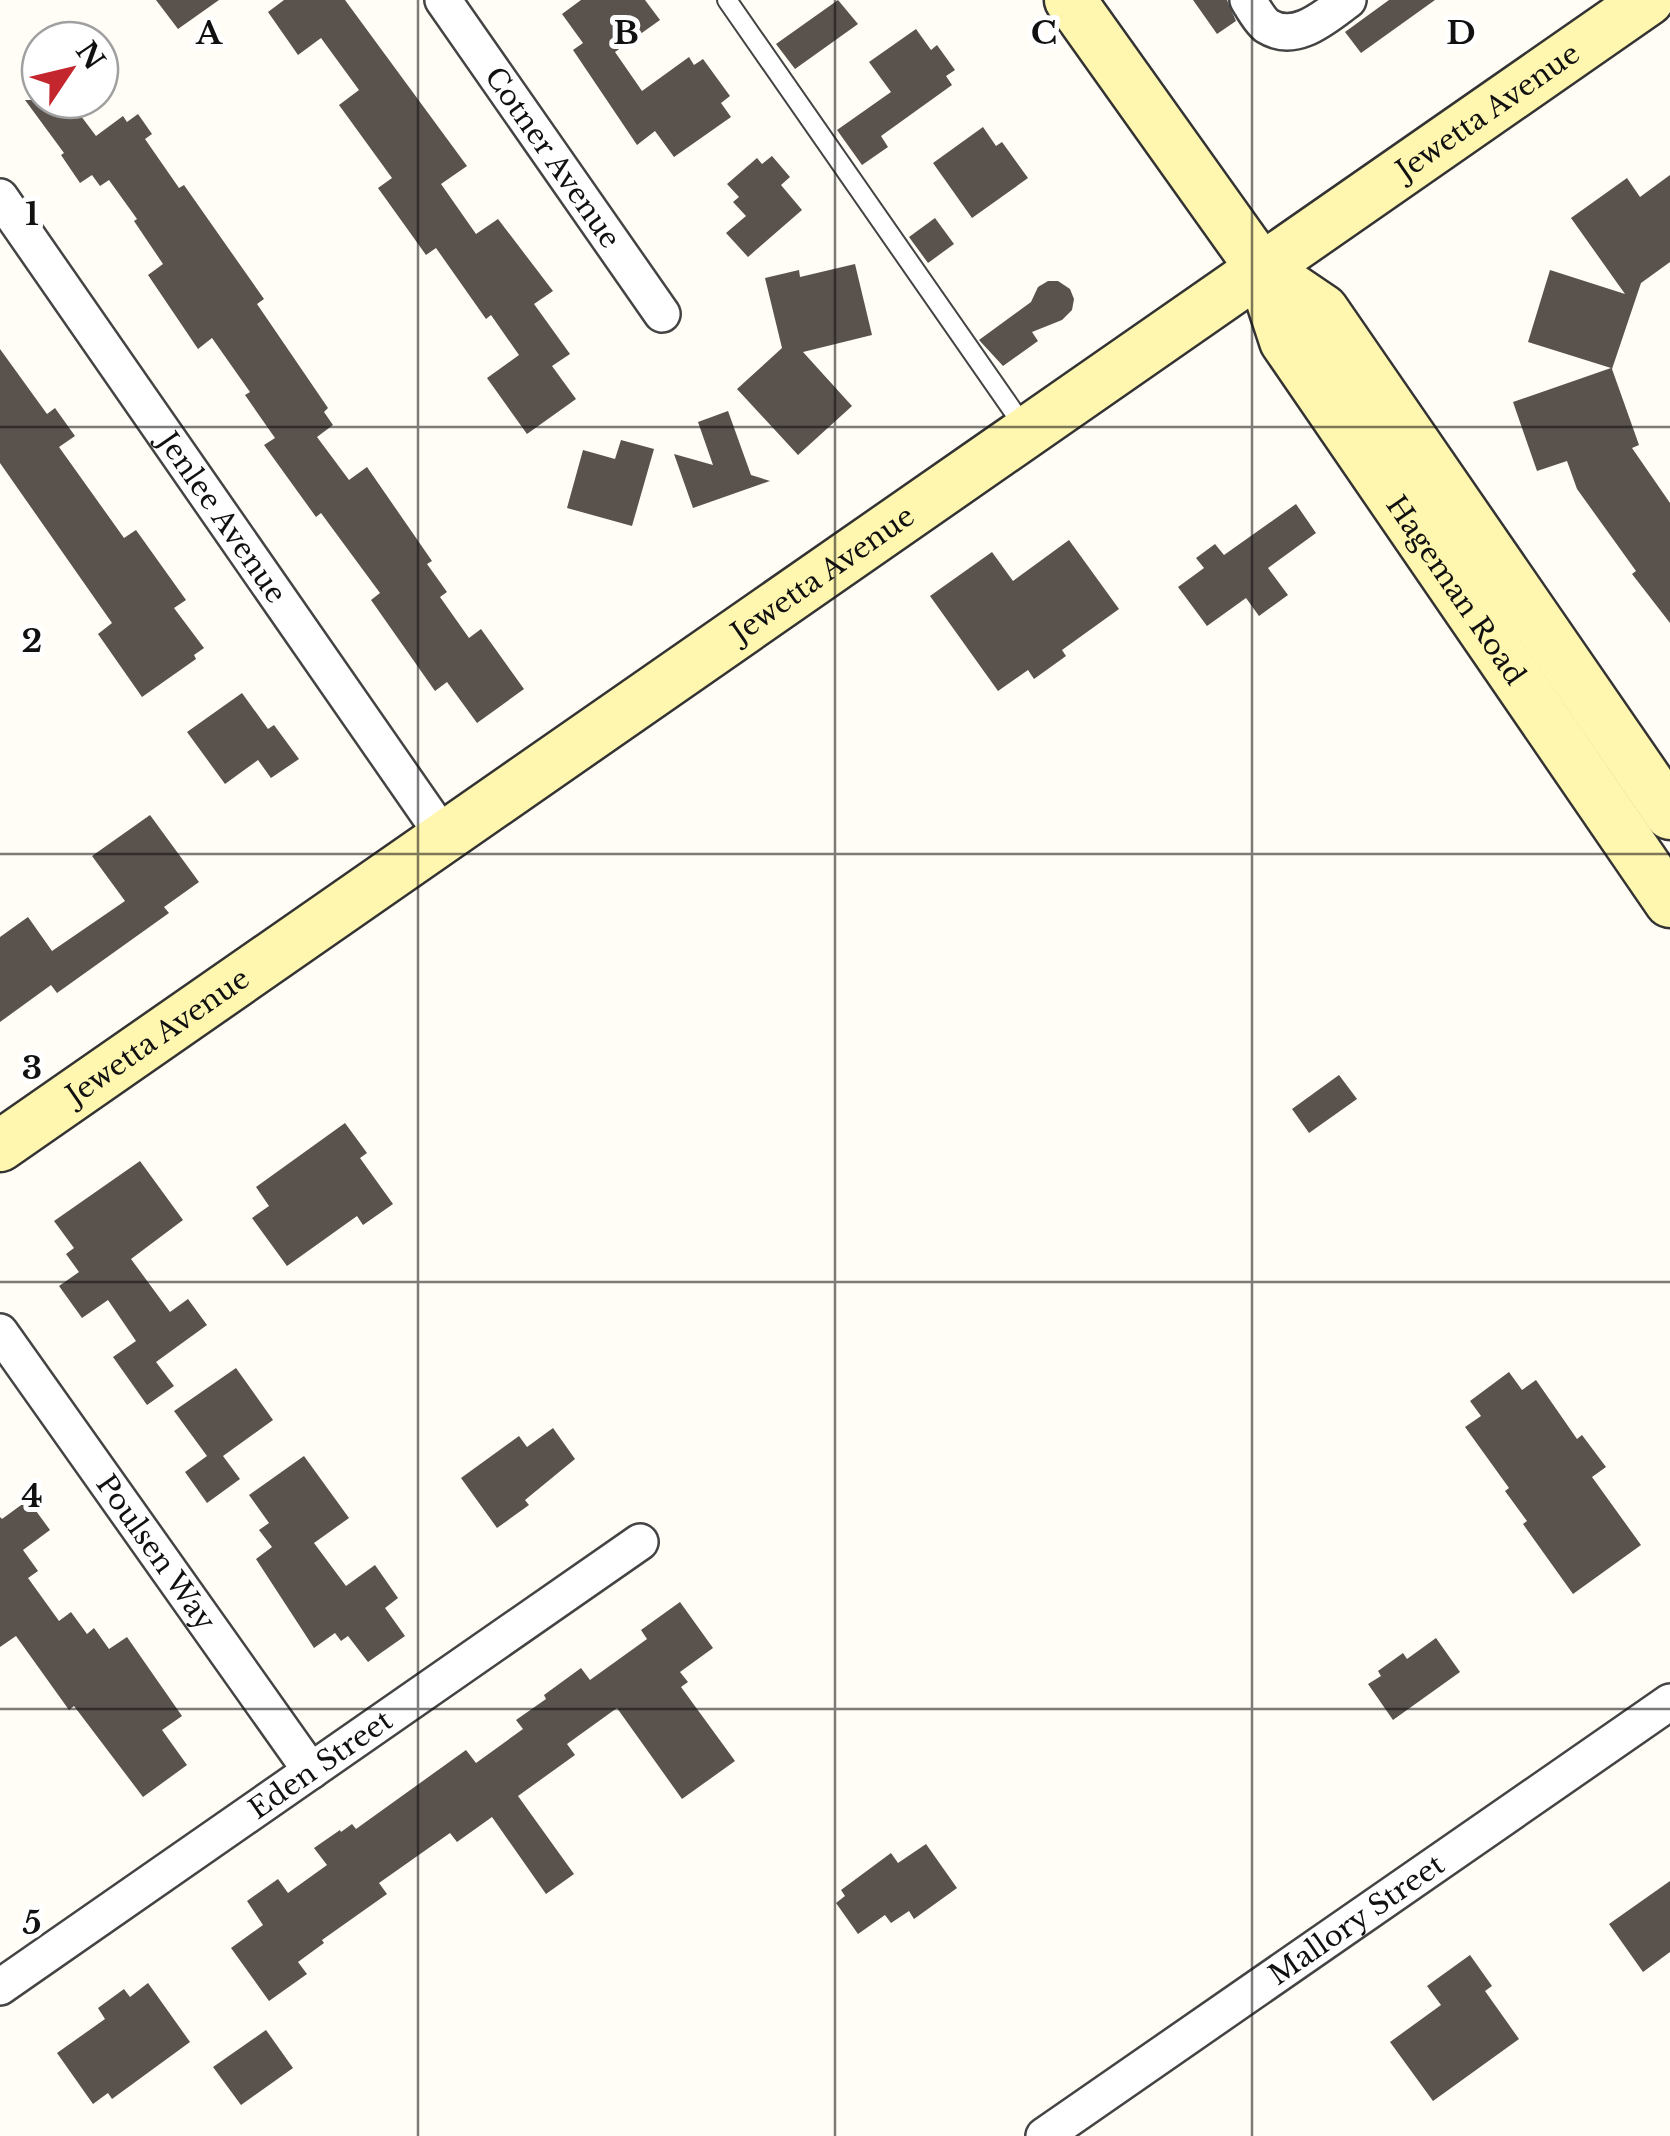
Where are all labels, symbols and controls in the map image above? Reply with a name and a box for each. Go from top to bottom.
text: A [195,13,223,53]
text: B [613,13,639,53]
text: C [1031,13,1057,53]
text: D [1446,13,1476,53]
north arrow [20,20,120,120]
text: N [68,35,112,77]
street label: Jewetta Avenue [1386,36,1586,190]
street label: Cotner Avenue [478,60,628,255]
text: 1 [25,194,39,234]
street label: Jenlee Avenue [149,422,294,610]
street label: Hageman Road [1379,489,1533,691]
street label: Jewetta Avenue [721,498,921,652]
text: 2 [22,621,42,661]
street label: Jewetta Avenue [56,961,256,1115]
text: 3 [22,1048,42,1088]
street label: Poulsen Way [89,1468,223,1637]
text: 4 [21,1476,43,1516]
street label: Eden Street [242,1702,399,1826]
street label: Mallory Street [1262,1846,1451,1992]
text: 5 [22,1903,42,1943]

